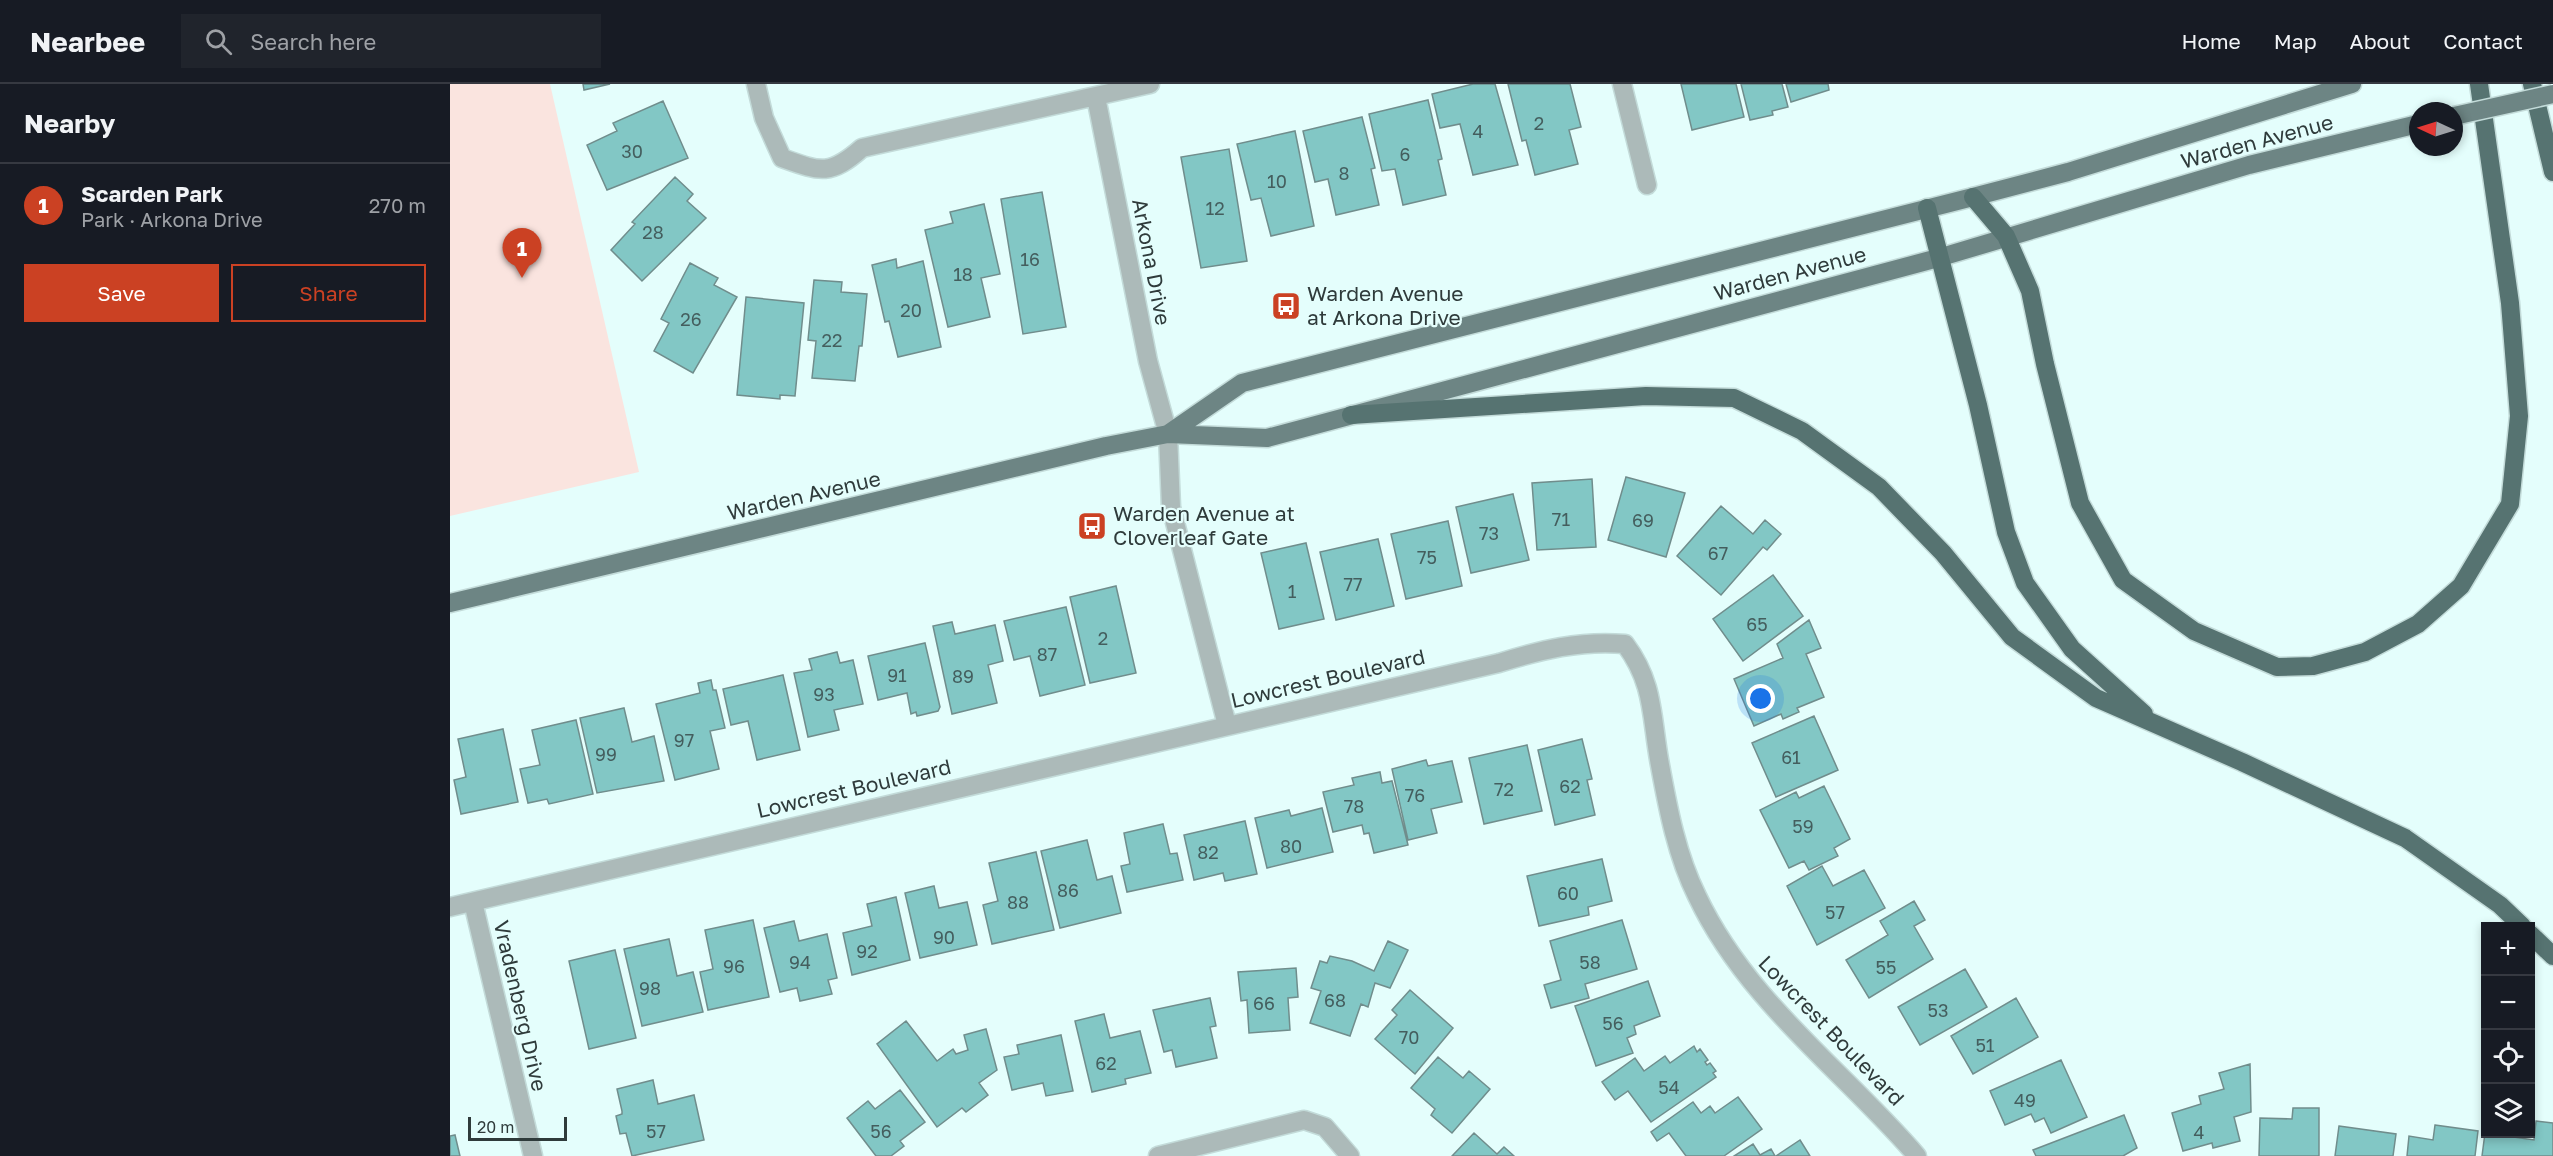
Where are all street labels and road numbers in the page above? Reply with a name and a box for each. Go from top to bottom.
street label: Warden Avenue [2178,108,2336,174]
street label: Arkona Drive [1127,196,1177,327]
street label: Warden Avenue [1711,240,1869,306]
street label: Warden Avenue [725,465,883,525]
street label: Lowcrest Boulevard [1228,643,1428,713]
street label: Lowcrest Boulevard [754,753,954,823]
street label: Vradenberg Drive [489,918,553,1094]
street label: Lowcrest Boulevard [1753,950,1910,1111]

